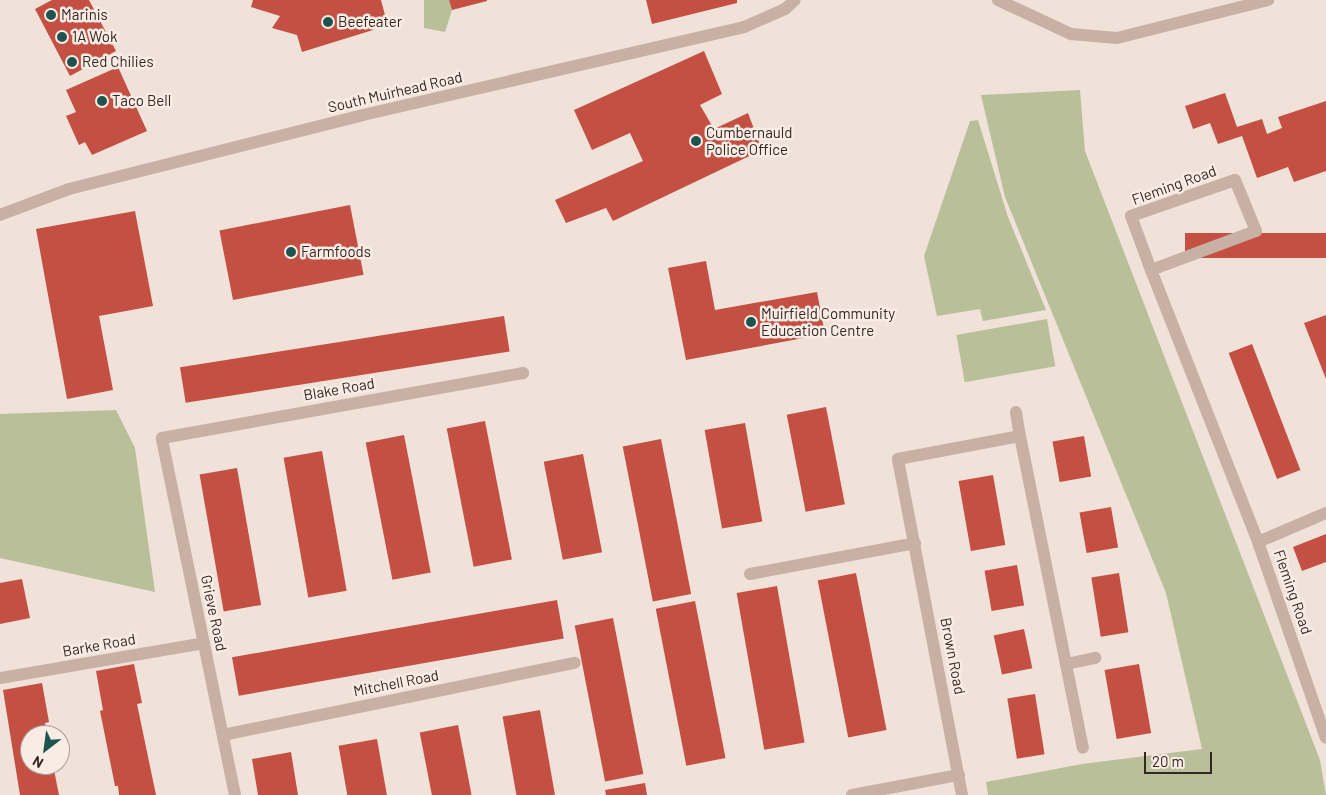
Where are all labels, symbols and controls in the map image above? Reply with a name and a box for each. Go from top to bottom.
place label: Marinis [61,6,108,24]
marker: Marinis [45,9,57,21]
place label: Beefeater [338,13,402,31]
marker: Beefeater [322,16,334,28]
place label: 1A Wok [72,28,117,46]
marker: 1A Wok [56,31,68,43]
place label: Red Chilies [82,53,154,71]
marker: Red Chilies [66,56,78,68]
street label: South Muirhead Road [326,68,464,116]
place label: Taco Bell [112,92,171,110]
marker: Taco Bell [96,95,108,107]
place label: Cumbernauld Police Office [706,123,793,158]
marker: Cumbernauld Police Office [690,135,702,147]
street label: Fleming Road [1129,161,1219,209]
place label: Farmfoods [301,243,371,261]
marker: Farmfoods [285,246,297,258]
place label: Muirfield Community Education Centre [761,304,895,339]
marker: Muirfield Community Education Centre [745,316,757,328]
street label: Blake Road [302,374,376,404]
street label: Fleming Road [1270,547,1316,637]
street label: Grieve Road [197,573,231,653]
street label: Brown Road [937,616,969,696]
street label: Barke Road [61,630,137,660]
street label: Mitchell Road [352,666,440,700]
north arrow [20,725,70,775]
scale bar [1146,742,1214,774]
text: 20 m [1152,752,1184,770]
text: N [29,753,46,772]

